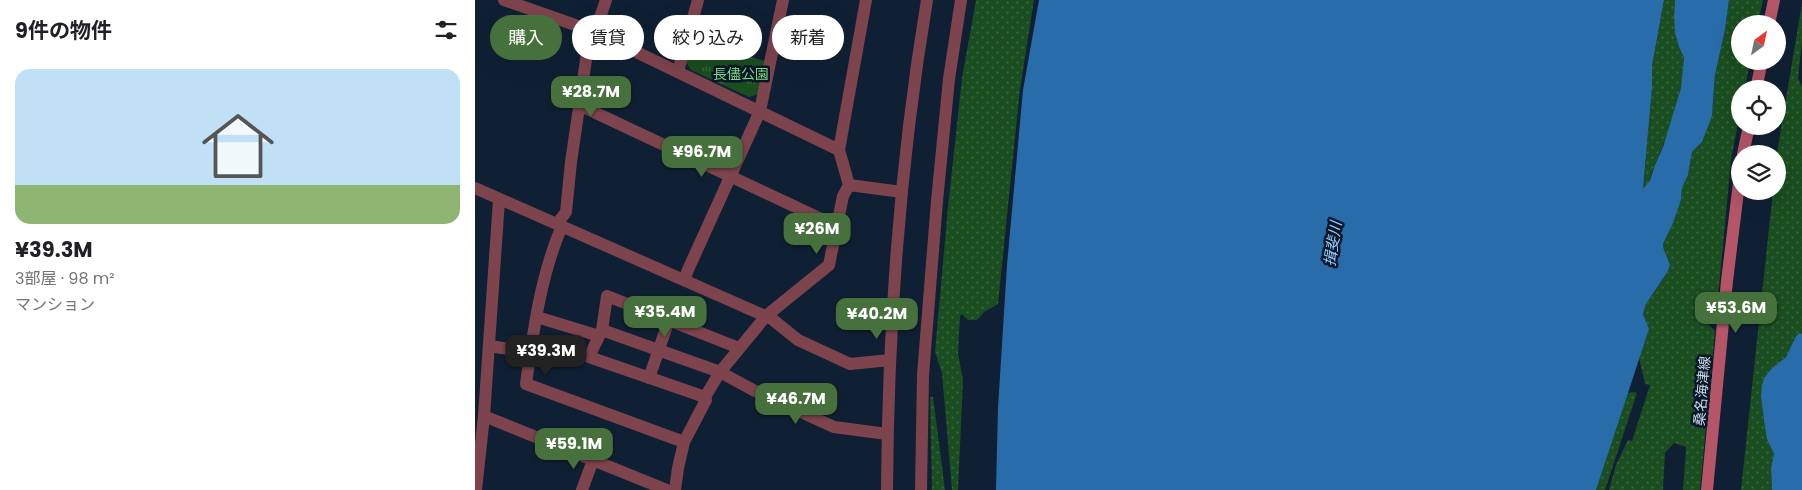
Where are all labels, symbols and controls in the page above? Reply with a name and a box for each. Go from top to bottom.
chip: 購入 [490,15,562,60]
chip: 賃貸 [572,15,644,60]
chip: 絞り込み [654,15,762,60]
chip: 新着 [772,15,844,60]
north arrow [1731,15,1786,70]
map controls [1731,15,1786,200]
text: 9件の物件 [15,16,112,45]
icon: filters [432,16,460,44]
park label: 長儘公園 [713,64,769,84]
pin: ¥28.7M [550,76,632,118]
text: ¥28.7M [562,80,620,103]
button: locate [1731,80,1786,135]
icon: home [193,101,283,191]
pin: ¥96.7M [661,136,743,178]
text: ¥96.7M [673,140,731,163]
button: layers [1731,145,1786,200]
pin: ¥26M [787,212,847,255]
text: ¥26M [795,217,839,240]
water label: 揖斐川 [1319,218,1347,268]
text: ¥39.3M [15,235,93,264]
text: 3部屋 · 98 m² [15,267,115,290]
pin: ¥53.6M [1695,292,1777,334]
text: マンション [15,293,95,316]
pin: ¥35.4M [624,296,706,338]
text: ¥53.6M [1706,296,1766,319]
pin: ¥40.2M [836,298,918,340]
text: ¥35.4M [635,300,695,323]
text: ¥40.2M [847,302,907,325]
pin: ¥39.3M [505,334,587,377]
text: ¥39.3M [516,339,576,362]
street label: 桑名海津線 [1689,355,1715,427]
pin: ¥46.7M [755,382,837,425]
text: ¥46.7M [766,387,826,410]
pin: ¥59.1M [533,428,615,470]
text: ¥59.1M [546,432,602,455]

